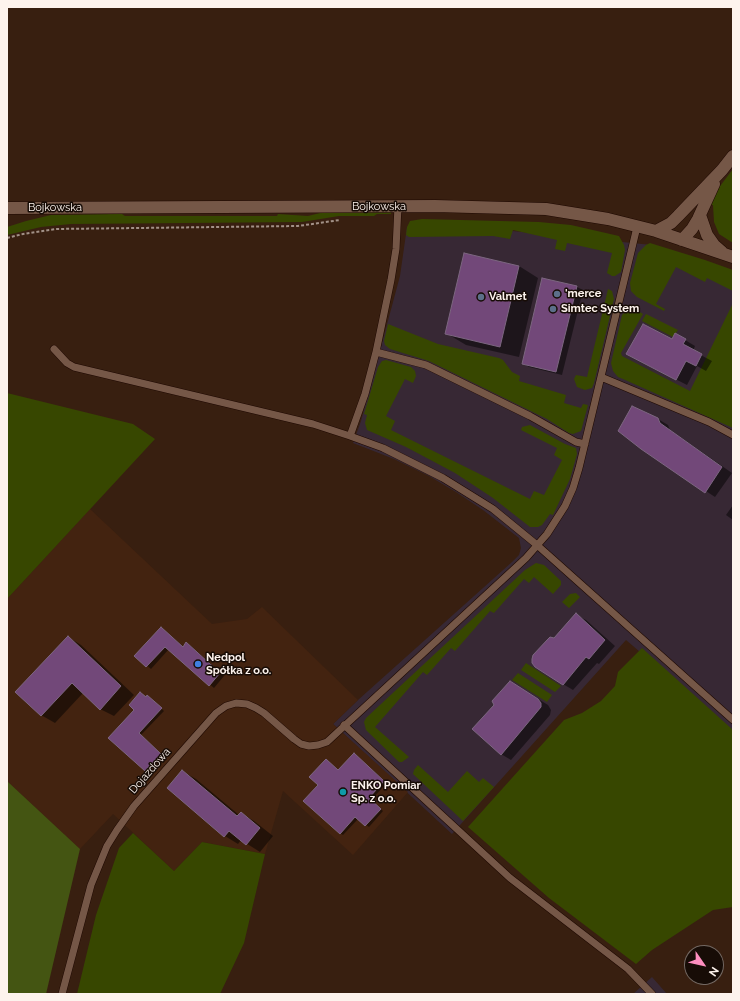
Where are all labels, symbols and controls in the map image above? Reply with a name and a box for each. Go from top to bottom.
street label: Bojkowska [352,200,406,214]
street label: Bojkowska [28,201,82,215]
place label: 'merce [565,287,601,301]
marker: 'merce [552,289,562,299]
place label: Valmet [489,290,527,304]
marker: Valmet [476,292,486,302]
place label: Simtec System [561,302,639,316]
marker: Simtec System [548,304,558,314]
place label: Nedpol Spółka z o.o. [206,651,271,677]
marker: Nedpol Spółka z o.o. [193,659,203,669]
street label: Dojazdowa [127,745,173,797]
place label: ENKO Pomiar Sp. z o.o. [351,779,421,805]
marker: ENKO Pomiar Sp. z o.o. [338,787,348,797]
north arrow [684,945,724,985]
text: N [706,964,721,979]

